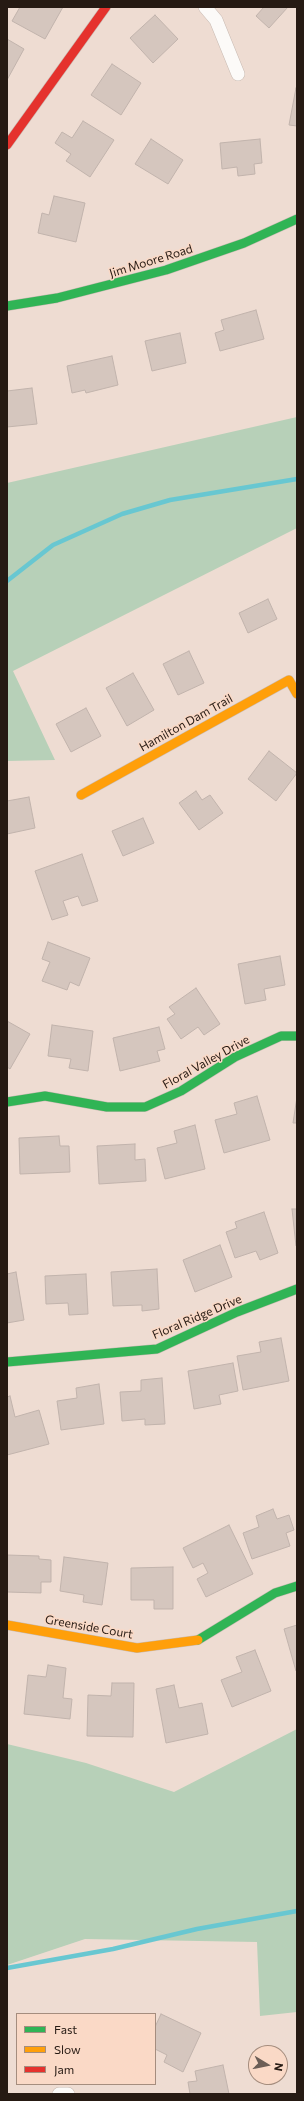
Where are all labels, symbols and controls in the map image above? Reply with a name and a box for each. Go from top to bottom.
street label: Jim Moore Road [108,241,194,281]
street label: Hamilton Dam Trail [137,691,235,755]
street label: Floral Valley Drive [160,1032,252,1092]
street label: Floral Ridge Drive [150,1292,244,1342]
street label: Greenside Court [44,1612,134,1642]
legend [16,2013,156,2085]
text: Fast [54,2022,77,2036]
text: Slow [54,2042,81,2056]
north arrow [248,2045,288,2085]
text: Jam [54,2062,74,2076]
text: N [272,2062,286,2072]

